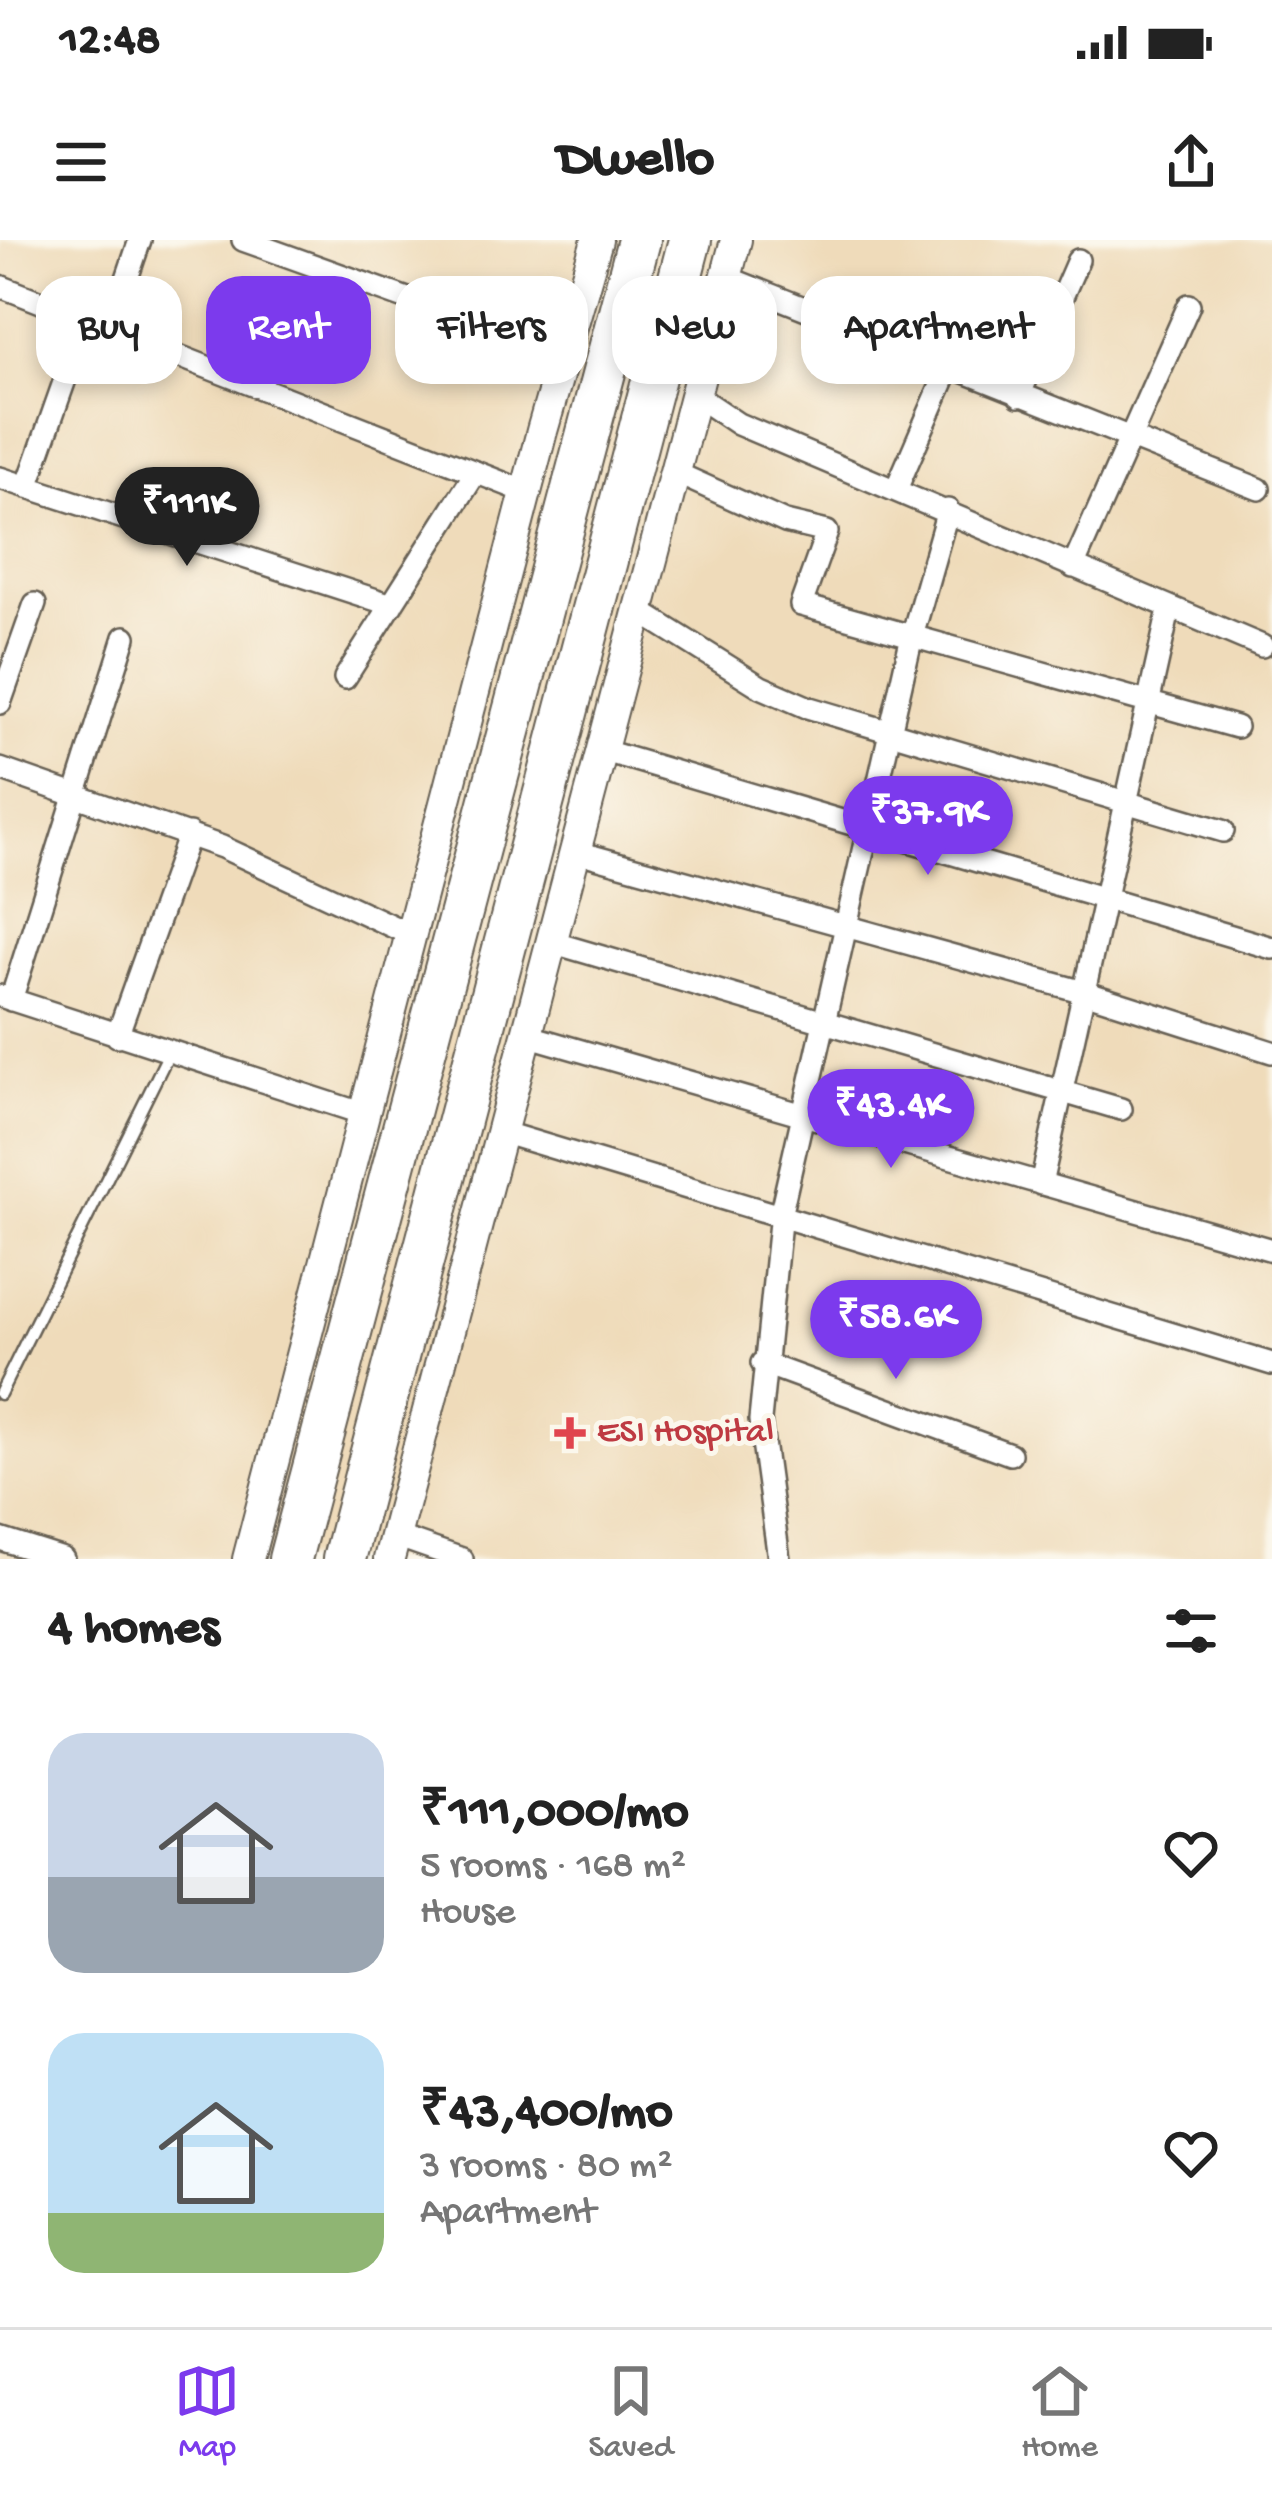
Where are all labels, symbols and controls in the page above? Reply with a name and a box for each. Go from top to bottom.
text: 12:48 [60,16,160,69]
icon: menu [48,129,114,195]
icon: share [1158,129,1224,195]
text: Dwello [558,130,714,194]
chip: Buy [36,276,182,384]
chip: Rent [206,276,371,384]
chip: Filters [395,276,588,384]
chip: New [612,276,777,384]
chip: Apartment [801,276,1075,384]
pin: ₹111K [103,467,271,569]
text: ₹111K [141,483,233,529]
pin: ₹37.9K [830,776,1026,878]
text: ₹37.9K [870,792,986,838]
pin: ₹43.4K [793,1069,989,1171]
text: ₹43.4K [834,1085,948,1131]
pin: ₹58.6K [798,1280,994,1382]
text: ₹58.6K [837,1296,955,1342]
place label: ESI Hospital [597,1412,774,1455]
marker: ESI Hospital [554,1417,586,1449]
icon: filters [1158,1598,1224,1664]
text: 4 homes [48,1601,219,1661]
icon: home [144,1781,288,1925]
text: ₹111,000/mo [420,1785,689,1845]
icon: heart [1158,1820,1224,1886]
text: 5 rooms · 168 m² [420,1845,686,1891]
text: House [420,1891,515,1937]
icon: home [144,2081,288,2225]
text: ₹43,400/mo [420,2085,673,2145]
icon: heart [1158,2120,1224,2186]
text: 3 rooms · 80 m² [420,2145,672,2191]
text: Apartment [420,2191,596,2237]
tab: Map [174,2358,240,2468]
tab: Saved [588,2358,673,2468]
tab: Home [1021,2358,1098,2468]

